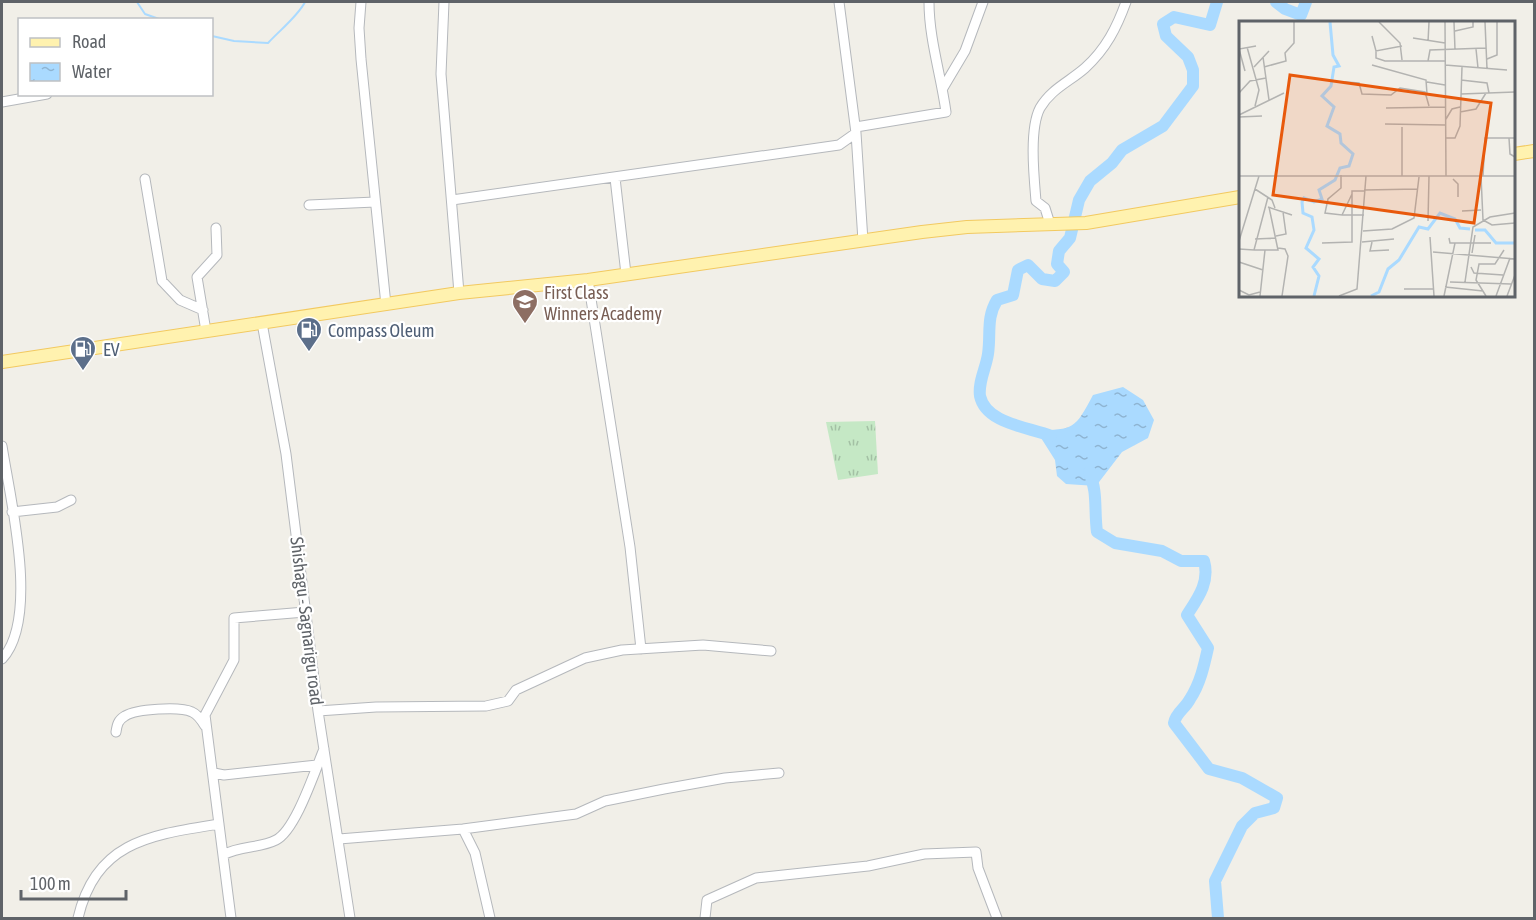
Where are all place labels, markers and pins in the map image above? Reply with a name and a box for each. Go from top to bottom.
place label: First Class Winners Academy [544,282,662,324]
school or university icon: First Class Winners Academy [510,287,540,325]
fuel station icon: Compass Oleum [294,315,324,353]
place label: Compass Oleum [328,320,435,341]
fuel station icon: EV [68,334,98,372]
place label: EV [103,339,120,360]

